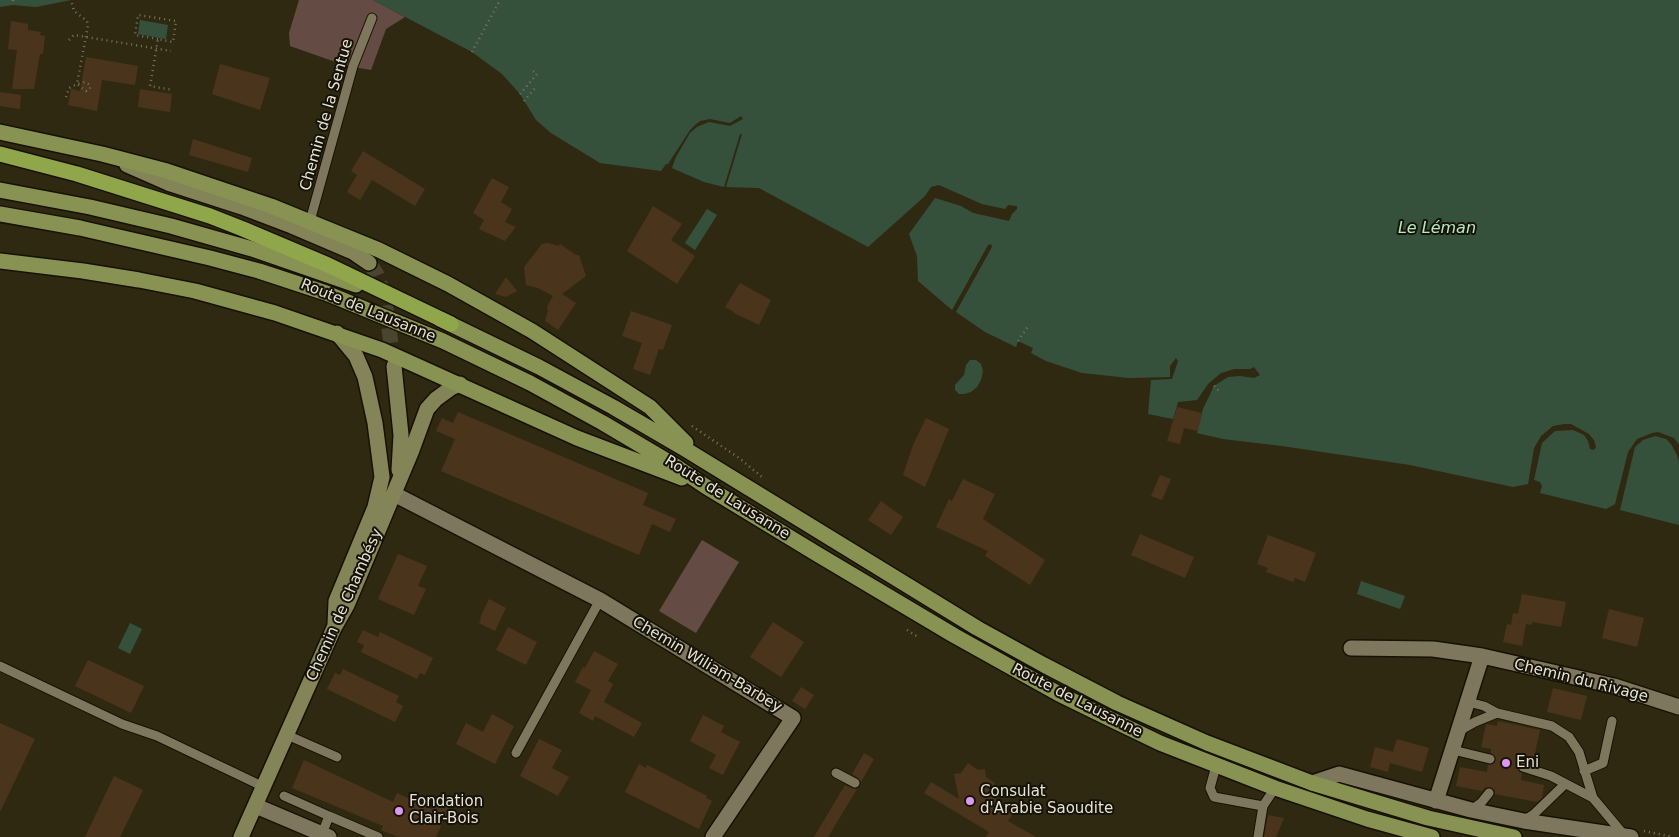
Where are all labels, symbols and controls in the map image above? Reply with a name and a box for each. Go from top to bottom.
street label: Chemin de la Sentue [297,37,357,193]
water label: Le Léman [1398,219,1476,239]
street label: Route de Lausanne [298,276,438,346]
street label: Route de Lausanne [661,452,793,544]
street label: Chemin de Chambésy [303,526,387,684]
street label: Chemin Wiliam-Barbey [629,613,785,717]
street label: Chemin du Rivage [1512,656,1650,706]
street label: Route de Lausanne [1009,660,1145,742]
place label: Eni [1516,754,1539,772]
marker: Eni [1500,757,1512,769]
place label: Consulat d'Arabie Saoudite [980,783,1113,818]
place label: Fondation Clair-Bois [409,793,483,828]
marker: Consulat d'Arabie Saoudite [964,795,976,807]
marker: Fondation Clair-Bois [393,805,405,817]

